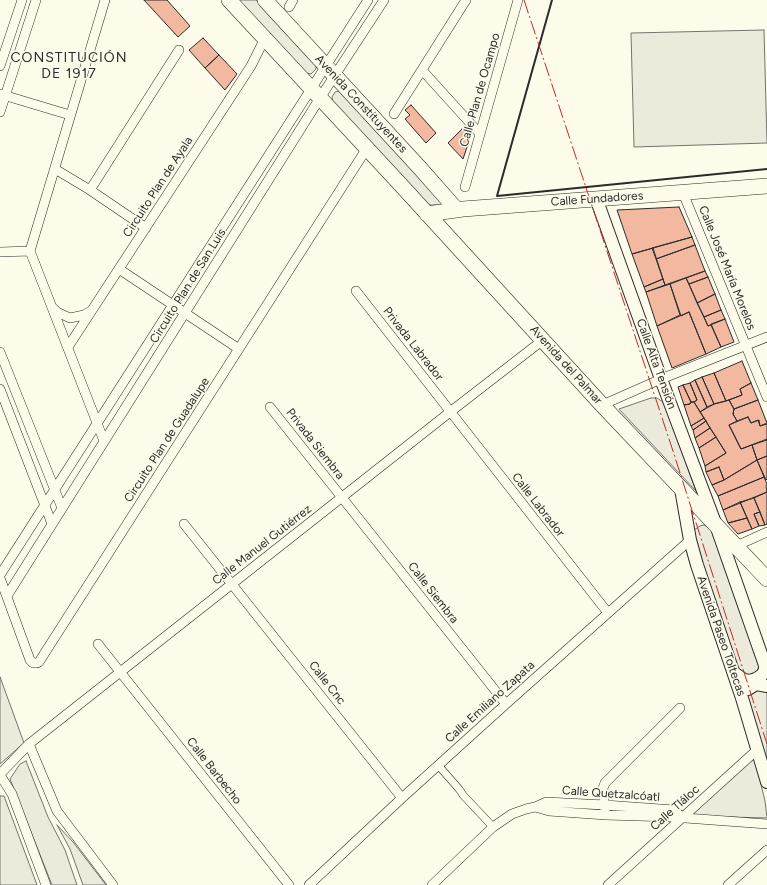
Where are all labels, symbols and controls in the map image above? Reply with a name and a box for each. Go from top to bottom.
street label: Calle Plan de Ocampo [457,31,503,149]
district label: CONSTITUCIÓN DE 1917 [10,50,128,82]
street label: Avenida Constituyentes [312,52,410,156]
street label: Circuito Plan de Ayala [120,134,196,240]
street label: Calle Fundadores [550,189,644,209]
street label: Calle José María Morelos [695,204,759,332]
street label: Circuito Plan de San Luis [147,226,229,346]
street label: Privada Labrador [380,304,446,384]
street label: Calle Alta Tensión [633,317,679,411]
street label: Avenida del Palmar [527,323,605,407]
street label: Circuito Plan de Guadalupe [121,375,213,505]
street label: Privada Siembra [283,406,347,482]
street label: Calle Labrador [509,470,567,540]
street label: Calle Manuel Gutiérrez [210,502,314,588]
street label: Calle Siembra [405,560,461,626]
street label: Avenida Paseo Toltecas [694,574,748,698]
street label: Calle Cnc [306,658,348,708]
street label: Calle Emiliano Zapata [442,658,538,746]
street label: Calle Barbecho [183,735,245,807]
street label: Calle Tláloc [648,782,702,834]
street label: Calle Quetzalcóatl [562,783,660,805]

